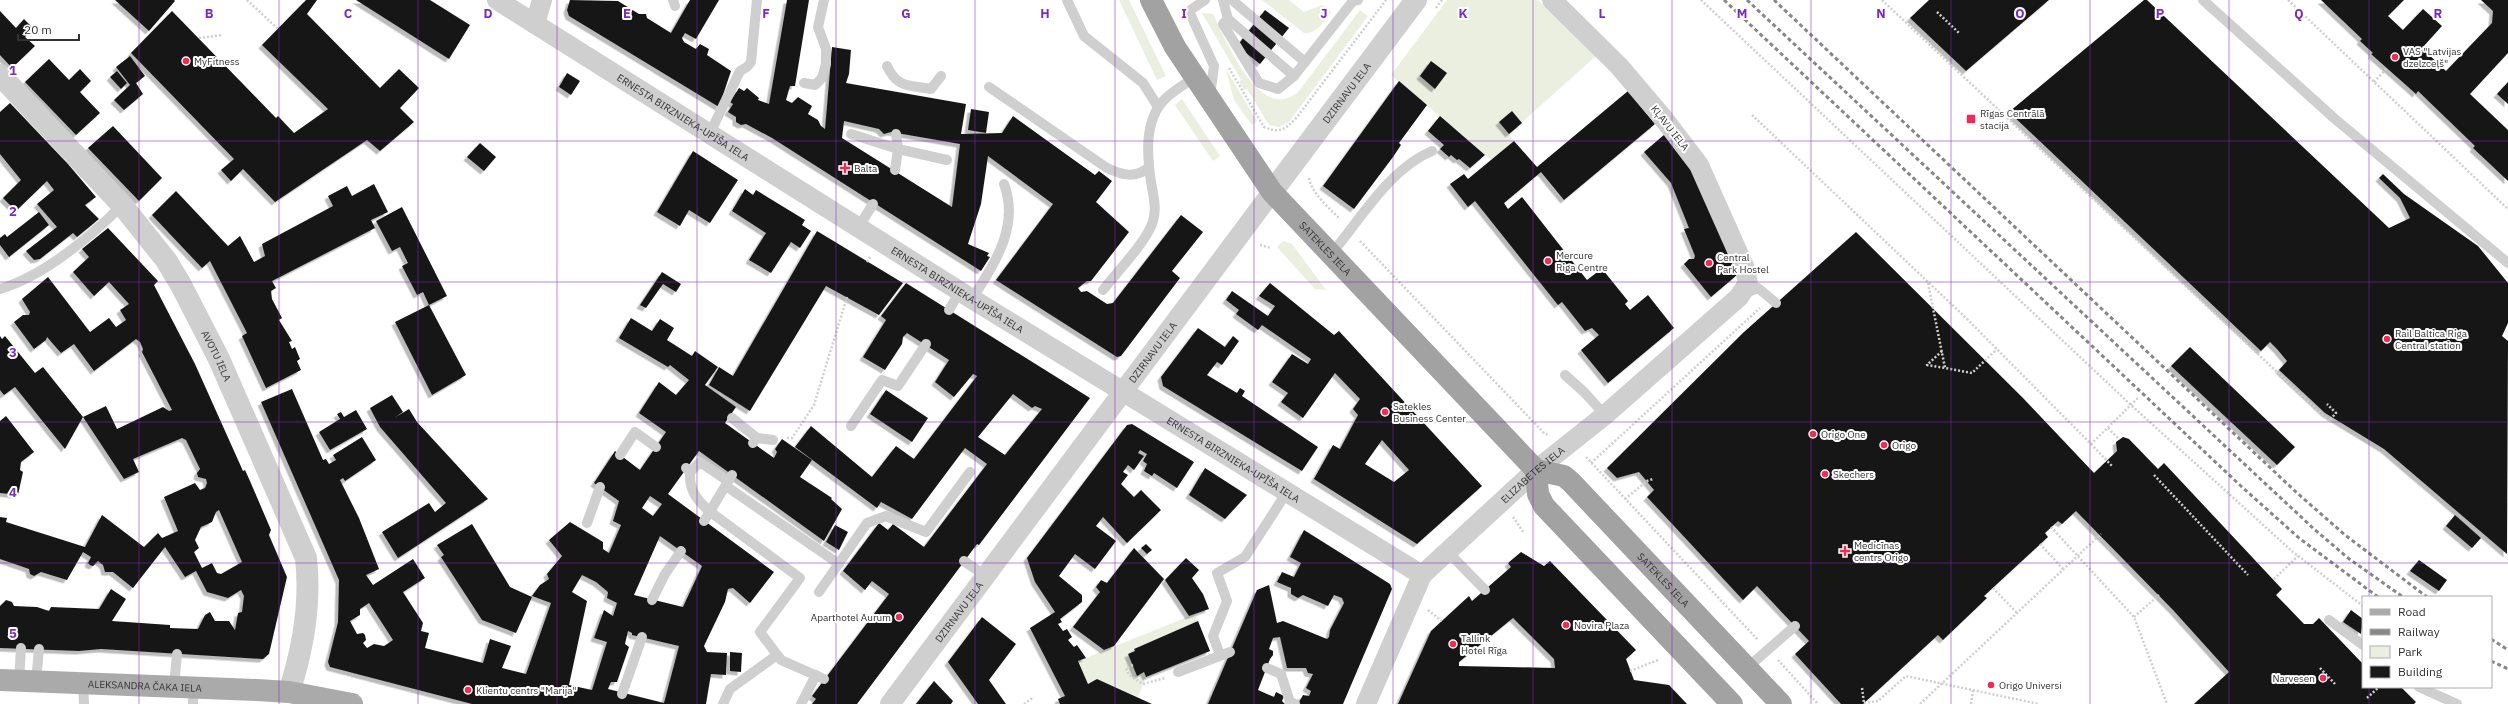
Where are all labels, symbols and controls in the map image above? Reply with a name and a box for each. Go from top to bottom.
text: B [205,5,214,22]
text: C [344,5,353,22]
text: D [483,5,493,22]
text: E [623,5,631,22]
text: F [762,5,770,22]
text: G [901,5,911,22]
text: H [1040,5,1050,22]
text: I [1181,5,1187,22]
text: J [1320,5,1328,22]
text: K [1458,5,1468,22]
text: L [1599,5,1606,22]
text: M [1737,5,1747,22]
text: N [1876,5,1886,22]
text: O [2015,5,2025,22]
text: P [2156,5,2165,22]
text: Q [2294,5,2304,22]
text: R [2434,5,2443,22]
scale bar [18,16,79,42]
text: 20 m [24,22,52,37]
place label: VAS "Latvijas dzelzceļš" [2403,45,2462,70]
marker: VAS "Latvijas dzelzceļš" [2390,52,2400,62]
place label: MyFitness [194,55,240,68]
marker: MyFitness [181,56,191,66]
street label: DZIRNAVU IELA [1319,59,1374,126]
text: 1 [9,62,17,79]
street label: ERNESTA BIRZNIEKA-UPĪŠA IELA [615,71,752,164]
street label: KĻAVU IELA [1648,103,1692,154]
place label: Rīgas Centrālā stacija [1980,107,2045,132]
marker: Rīgas Centrālā stacija [1965,113,1977,125]
marker: Balta [839,162,851,174]
place label: Balta [854,162,878,175]
text: 2 [9,203,17,220]
street label: SATEKLES IELA [1297,219,1355,279]
street label: ERNESTA BIRZNIEKA-UPĪŠA IELA [889,243,1027,336]
place label: Mercure Riga Centre [1556,249,1608,274]
place label: Central Park Hostel [1717,251,1769,276]
marker: Mercure Riga Centre [1543,256,1553,266]
marker: Central Park Hostel [1704,258,1714,268]
street label: DZIRNAVU IELA [1126,319,1180,385]
place label: Rail Baltica Riga Central station [2395,327,2468,352]
street label: AVOTU IELA [199,328,235,384]
marker: Rail Baltica Riga Central station [2382,334,2392,344]
text: 3 [9,344,17,361]
place label: Satekles Business Center [1393,400,1466,425]
marker: Satekles Business Center [1380,407,1390,417]
street label: ERNESTA BIRZNIEKA-UPĪŠA IELA [1164,414,1303,505]
place label: Origo One [1821,428,1866,441]
marker: Origo One [1808,429,1818,439]
place label: Origo [1892,439,1916,452]
marker: Origo [1879,440,1889,450]
street label: ELIZABETES IELA [1498,443,1568,506]
place label: Skechers [1833,468,1874,481]
marker: Skechers [1820,469,1830,479]
text: 4 [9,484,17,501]
place label: Medicīnas centrs Origo [1854,539,1909,564]
marker: Medicīnas centrs Origo [1839,545,1851,557]
street label: SATEKLES IELA [1635,550,1693,610]
street label: DZIRNAVU IELA [932,578,986,645]
legend [2362,596,2492,688]
text: Road [2398,604,2426,619]
place label: Aparthotel Aurum [811,611,891,624]
marker: Aparthotel Aurum [894,612,904,622]
place label: Novira Plaza [1574,619,1630,632]
marker: Novira Plaza [1561,620,1571,630]
text: Railway [2398,624,2440,639]
text: 5 [9,625,17,642]
place label: Tallink Hotel Rīga [1461,632,1508,657]
marker: Tallink Hotel Rīga [1448,639,1458,649]
text: Park [2398,644,2423,659]
text: Building [2398,664,2443,679]
place label: Narvesen [2272,672,2315,685]
marker: Narvesen [2318,673,2328,683]
street label: ALEKSANDRA ČAKA IELA [88,677,203,694]
place label: Origo Universi [1999,679,2062,692]
marker: Origo Universi [1986,680,1996,690]
place label: Klientu centrs "Marija" [476,684,577,697]
marker: Klientu centrs "Marija" [463,685,473,695]

